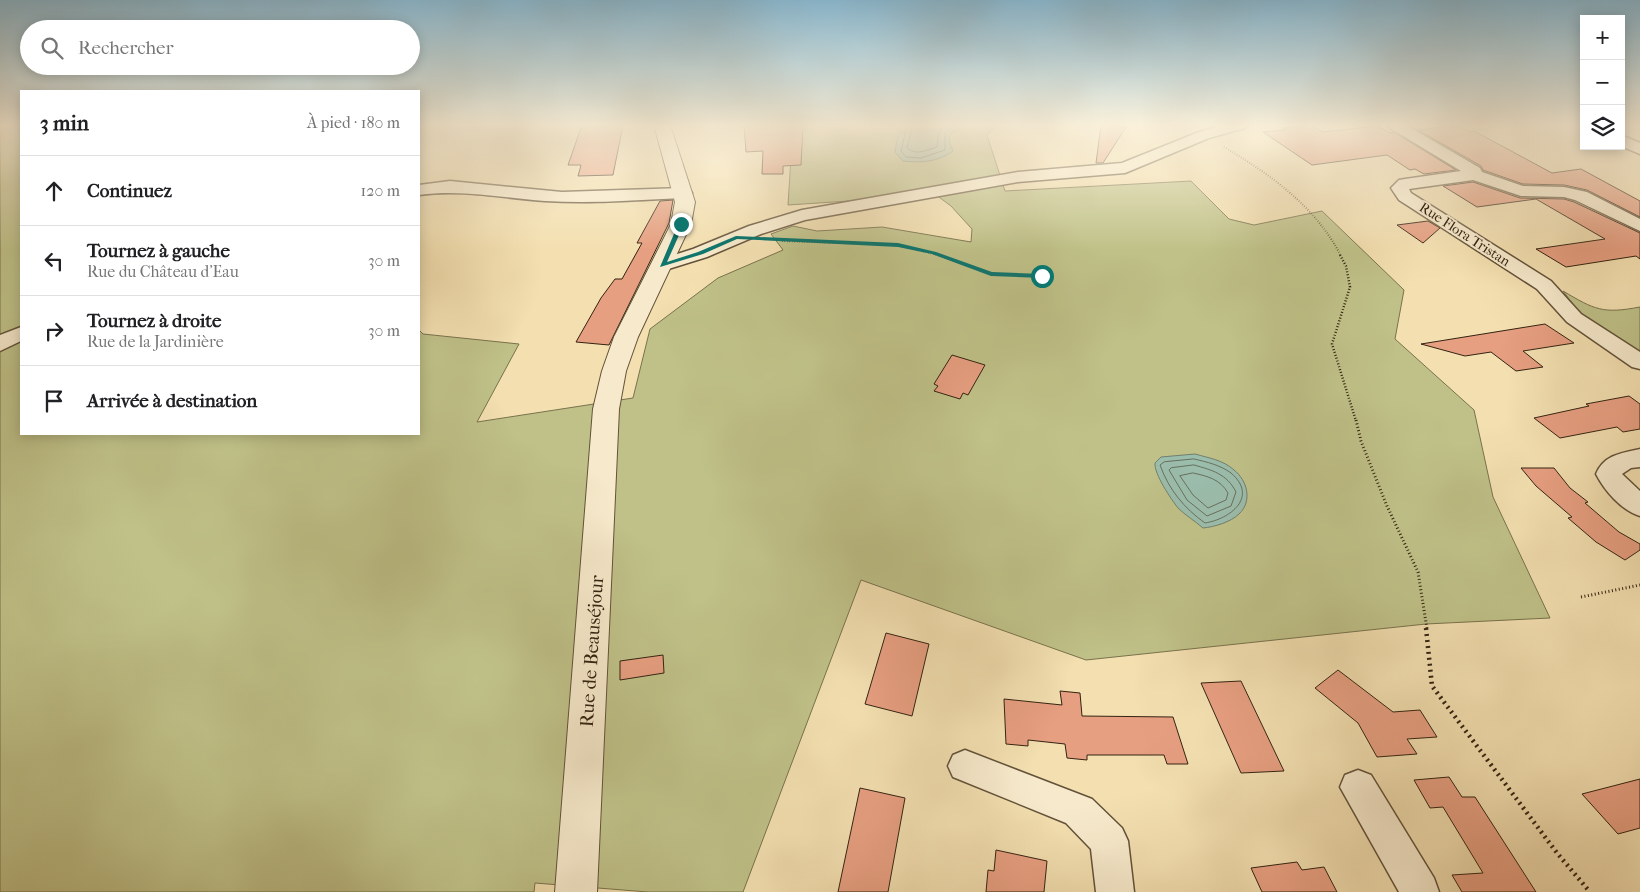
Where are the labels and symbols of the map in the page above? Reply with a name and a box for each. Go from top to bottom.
street label: Rue Flora Tristan [1416,199,1513,270]
route end [670,213,693,236]
route start [1031,265,1054,288]
street label: Rue de Beauséjour [576,573,608,728]

